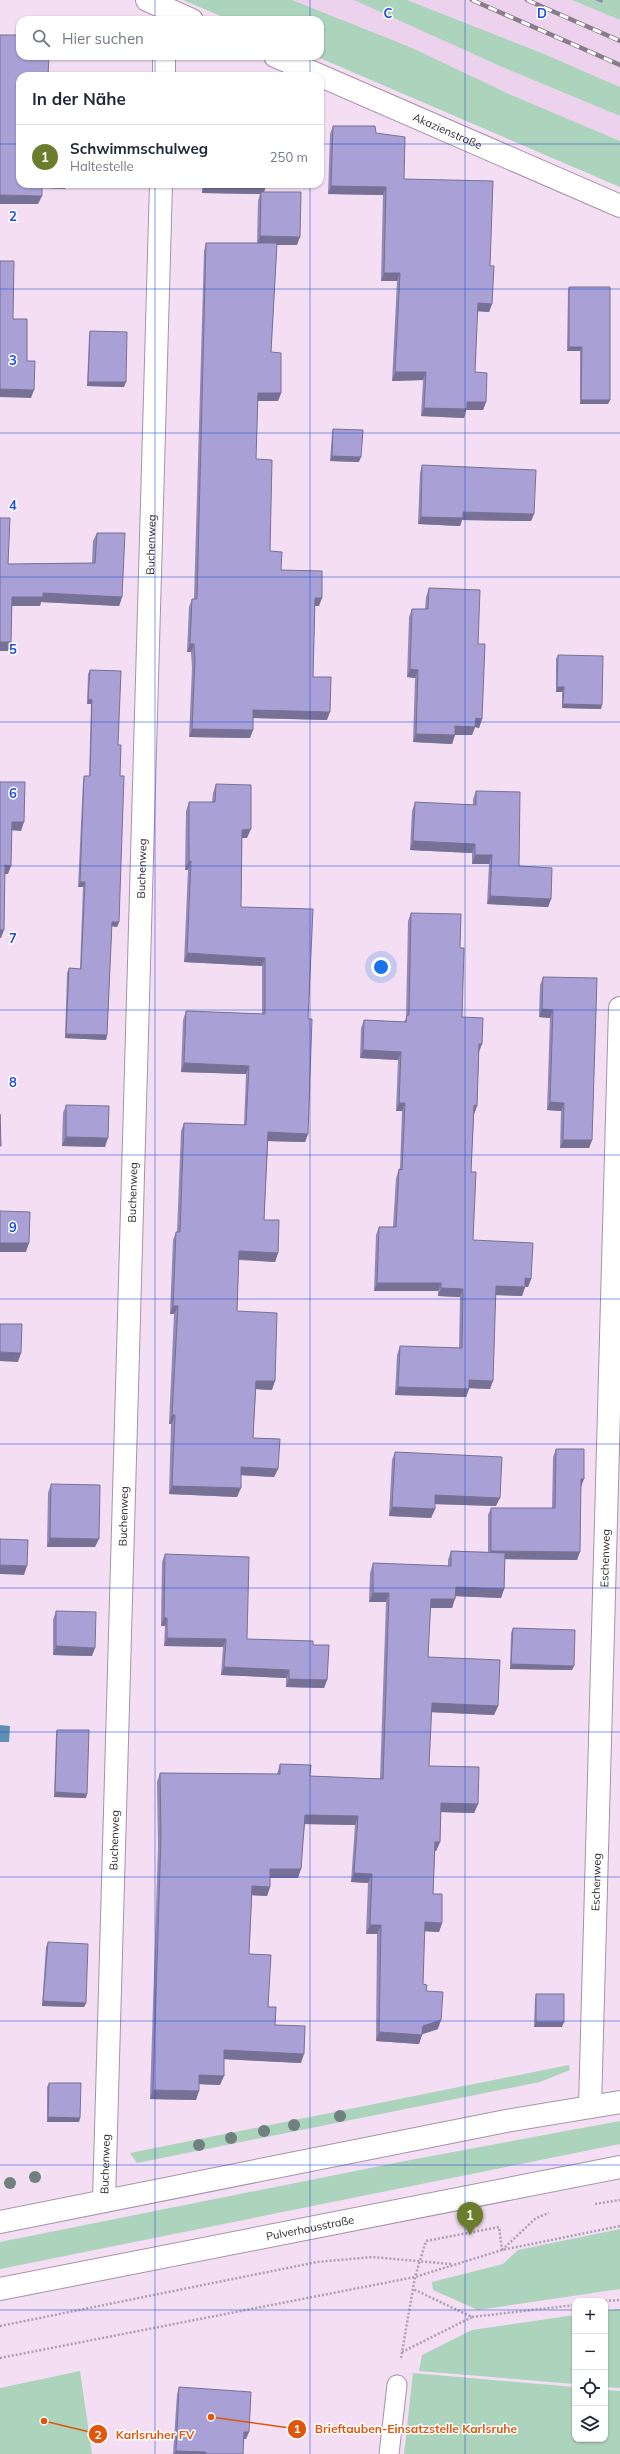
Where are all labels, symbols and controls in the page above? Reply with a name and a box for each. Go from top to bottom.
text: C [384,5,393,21]
text: D [537,5,547,21]
search box [16,16,324,60]
icon: search [30,27,52,49]
text: Hier suchen [62,29,144,48]
text: In der Nähe [32,88,126,109]
street label: Akazienstraße [411,110,484,152]
text: Schwimmschulweg [70,139,208,158]
text: 1 [41,149,49,165]
text: 250 m [270,149,308,165]
text: Haltestelle [70,158,134,174]
text: 2 [9,208,17,224]
text: 3 [9,352,17,368]
text: 4 [9,497,17,513]
street label: Buchenweg [143,514,159,575]
text: 5 [9,641,17,657]
text: 6 [9,785,17,801]
street label: Buchenweg [134,838,150,899]
text: 7 [9,930,17,946]
your location [371,957,391,977]
text: 8 [9,1074,17,1090]
street label: Buchenweg [125,1162,140,1223]
text: 9 [9,1219,17,1235]
street label: Buchenweg [116,1486,131,1547]
street label: Eschenweg [597,1529,613,1588]
street label: Buchenweg [106,1810,122,1870]
street label: Eschenweg [588,1853,604,1911]
street label: Buchenweg [97,2134,113,2194]
pin: 1 [457,2202,483,2235]
street label: Pulverhausstraße [265,2212,355,2243]
map controls [572,2298,608,2442]
button: + [572,2298,608,2334]
button: − [572,2334,608,2370]
button: locate [572,2370,608,2406]
button: layers [572,2406,608,2442]
callout: Brieftauben-Einsatzstelle Karlsruhe [287,2417,526,2441]
text: 1 [293,2421,301,2436]
text: Brieftauben-Einsatzstelle Karlsruhe [315,2421,518,2436]
callout: Karlsruher FV [88,2422,202,2446]
text: 2 [94,2427,102,2442]
text: Karlsruher FV [116,2427,195,2442]

